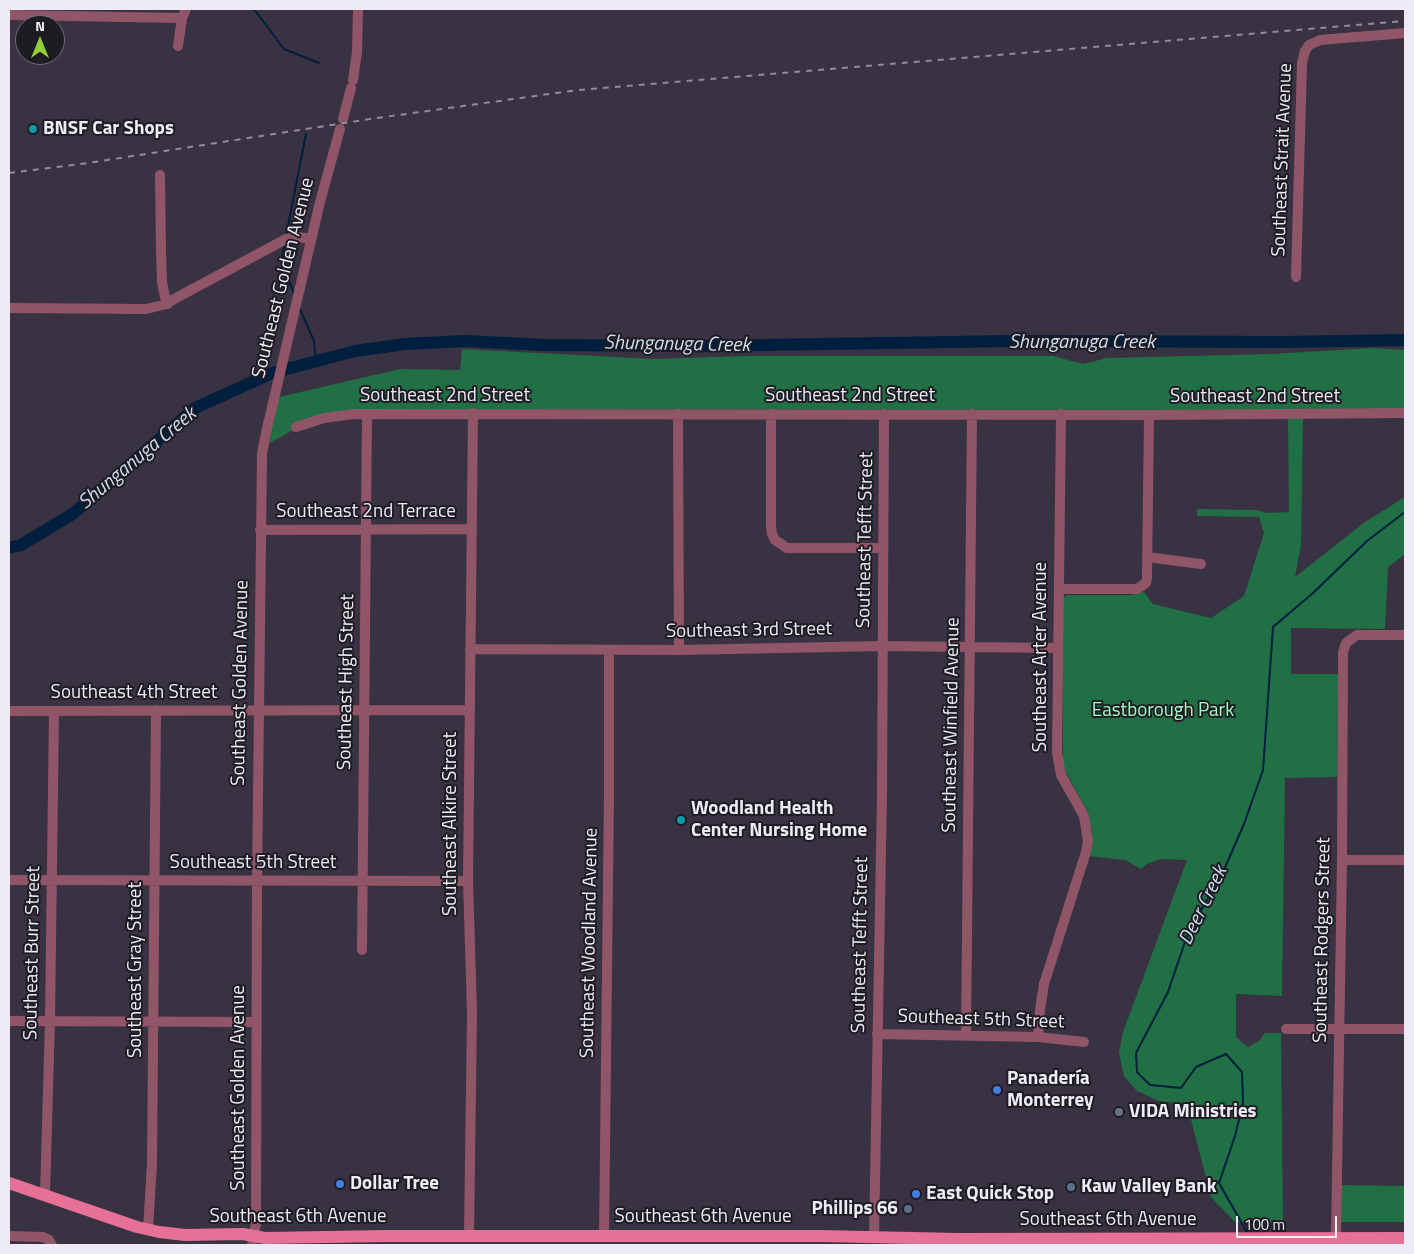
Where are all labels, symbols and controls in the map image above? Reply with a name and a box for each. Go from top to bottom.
north arrow [15,15,65,65]
text: N [35,15,45,36]
street label: Southeast Strait Avenue [1268,63,1298,257]
place label: BNSF Car Shops [43,118,174,140]
marker: BNSF Car Shops [27,123,39,135]
street label: Southeast Golden Avenue [248,175,320,381]
water label: Shunganuga Creek [1009,331,1155,355]
water label: Shunganuga Creek [604,332,750,358]
street label: Southeast 2nd Street [360,385,530,407]
street label: Southeast 2nd Street [765,385,935,407]
street label: Southeast 2nd Street [1170,386,1340,408]
water label: Shunganuga Creek [74,403,202,515]
street label: Southeast Tefft Street [853,452,879,628]
street label: Southeast 2nd Terrace [276,501,456,523]
street label: Southeast Arter Avenue [1030,562,1052,752]
street label: Southeast Golden Avenue [228,580,254,786]
street label: Southeast High Street [334,594,360,770]
street label: Southeast Winfield Avenue [939,617,965,833]
street label: Southeast 3rd Street [666,618,832,644]
street label: Southeast 4th Street [51,682,217,704]
park label: Eastborough Park [1092,700,1234,722]
street label: Southeast Alkire Street [440,732,462,916]
place label: Woodland Health Center Nursing Home [691,798,867,842]
marker: Woodland Health Center Nursing Home [675,814,687,826]
street label: Southeast Woodland Avenue [577,828,603,1058]
street label: Southeast Rodgers Street [1310,837,1336,1043]
street label: Southeast 5th Street [170,852,336,874]
street label: Southeast Tefft Street [848,857,874,1033]
water label: Deer Creek [1175,863,1233,949]
street label: Southeast Burr Street [20,866,46,1040]
street label: Southeast Gray Street [125,882,147,1058]
street label: Southeast Golden Avenue [228,985,250,1191]
street label: Southeast 5th Street [897,1006,1065,1034]
place label: Panadería Monterrey [1007,1068,1094,1112]
marker: Panadería Monterrey [991,1084,1003,1096]
place label: VIDA Ministries [1129,1101,1257,1123]
marker: VIDA Ministries [1113,1106,1125,1118]
place label: Dollar Tree [350,1173,439,1195]
place label: Kaw Valley Bank [1081,1176,1216,1198]
marker: Dollar Tree [334,1178,346,1190]
marker: Kaw Valley Bank [1065,1181,1077,1193]
place label: East Quick Stop [926,1183,1054,1205]
marker: East Quick Stop [910,1188,922,1200]
place label: Phillips 66 [811,1198,898,1220]
marker: Phillips 66 [902,1203,914,1215]
street label: Southeast 6th Avenue [209,1206,387,1228]
street label: Southeast 6th Avenue [614,1206,792,1228]
scale bar [1239,1206,1340,1238]
street label: Southeast 6th Avenue [1019,1209,1197,1231]
text: 100 m [1244,1213,1285,1236]

